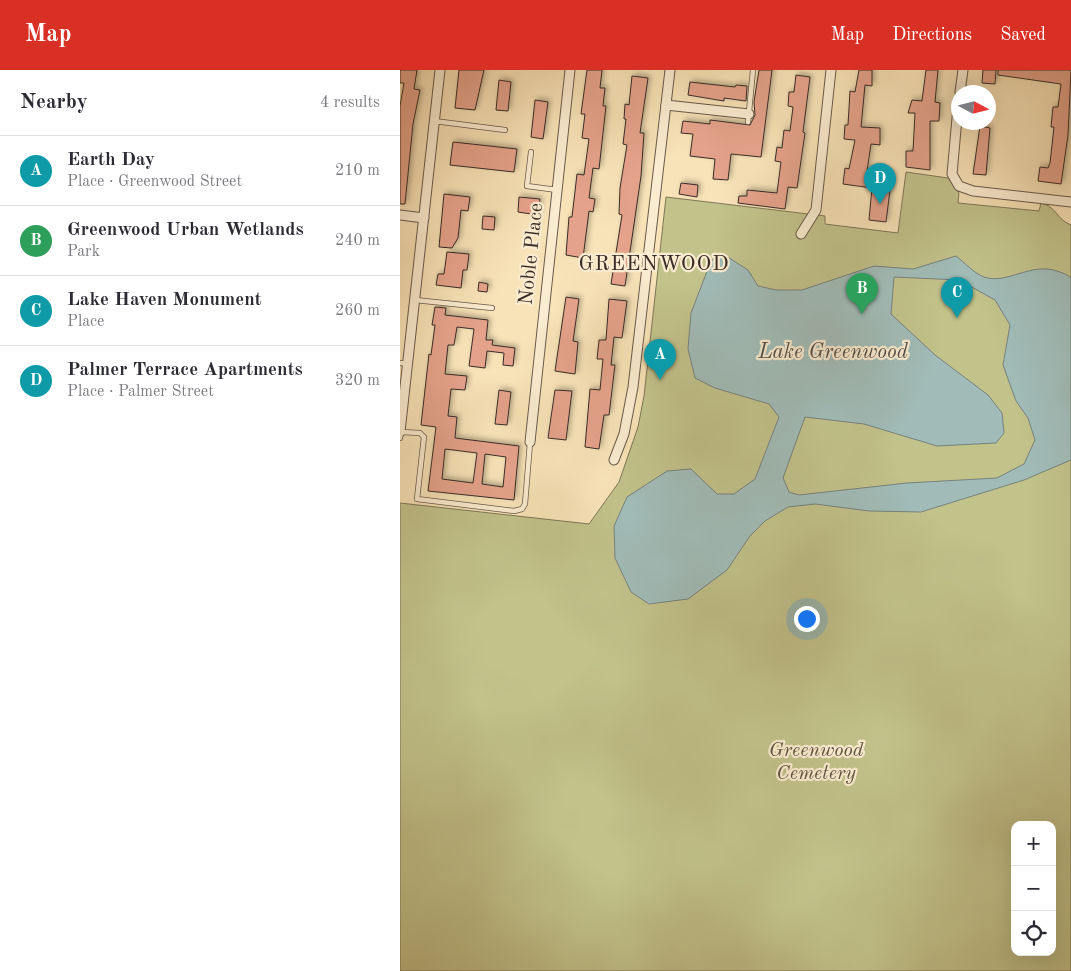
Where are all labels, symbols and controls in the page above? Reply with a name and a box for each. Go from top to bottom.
text: Map [25,23,72,47]
text: Map [831,26,864,44]
text: Directions [892,26,972,44]
text: Saved [1000,26,1046,44]
north arrow [951,85,996,130]
text: Nearby [20,92,88,113]
text: 4 results [320,95,380,111]
text: Earth Day [67,151,155,170]
text: A [30,163,42,179]
text: 210 m [335,163,380,179]
pin: D [864,163,896,204]
text: Place · Greenwood Street [67,174,242,190]
street label: Noble Place [517,202,547,306]
text: Greenwood Urban Wetlands [67,221,304,240]
text: B [30,233,42,249]
text: 240 m [335,233,380,249]
text: Park [67,244,100,260]
district label: GREENWOOD [578,254,730,275]
pin: B [846,273,878,314]
pin: C [941,277,973,318]
text: Lake Haven Monument [67,291,262,310]
text: C [31,303,41,319]
text: 260 m [335,303,380,319]
text: Place [67,314,104,330]
pin: A [644,339,676,380]
water label: Lake Greenwood [757,342,909,363]
text: Palmer Terrace Apartments [67,361,303,380]
text: D [30,373,42,389]
text: 320 m [335,373,380,389]
text: Place · Palmer Street [67,384,214,400]
your location [794,606,820,632]
park label: Greenwood Cemetery [769,741,864,784]
map controls [1011,821,1056,956]
button: + [1011,821,1056,866]
button: − [1011,866,1056,911]
button: locate [1011,911,1056,956]

